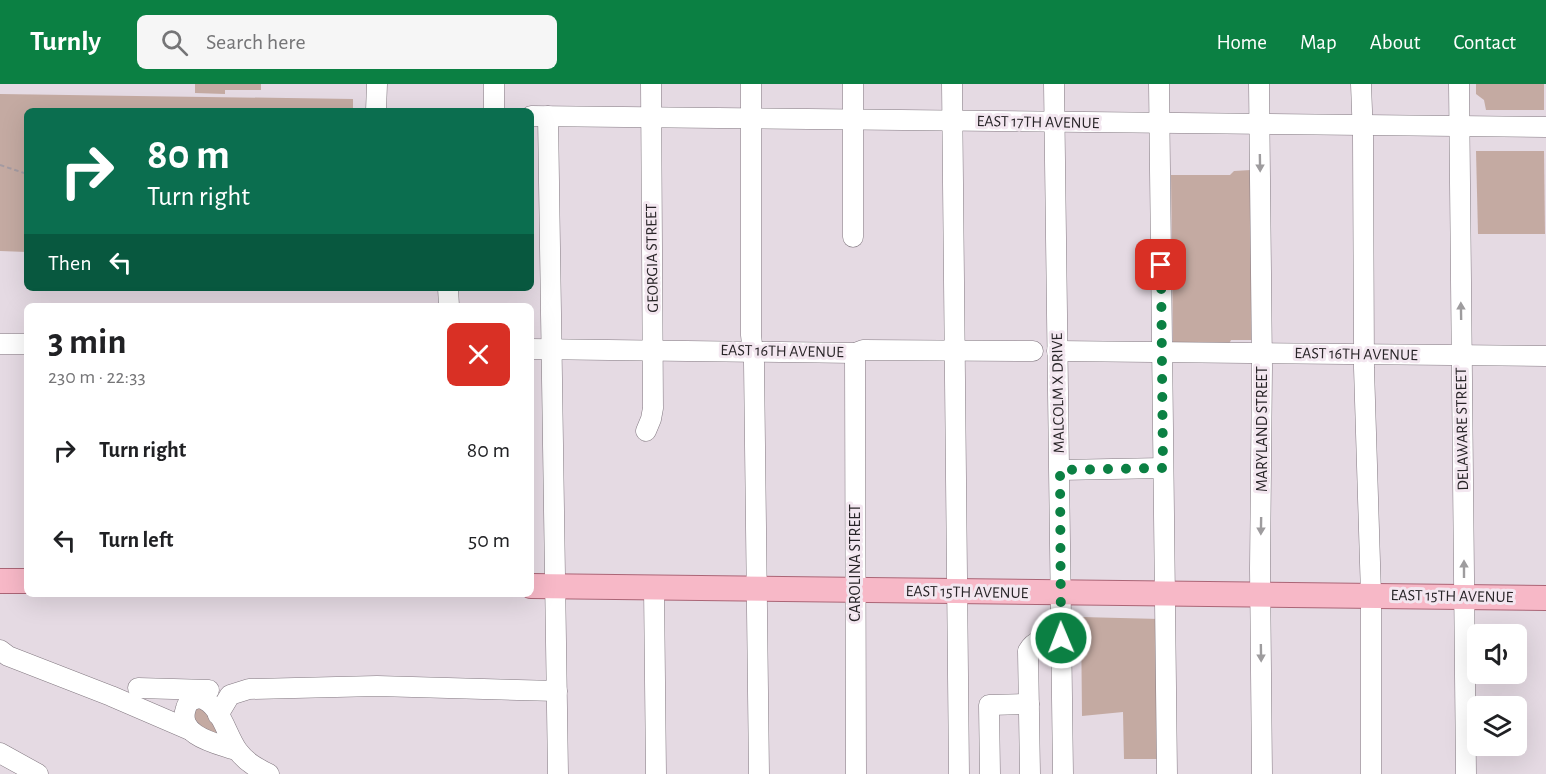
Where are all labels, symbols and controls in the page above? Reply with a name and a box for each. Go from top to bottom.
search box [137,15,557,69]
icon: search [158,26,191,59]
text: Turnly [30,28,101,56]
text: Search here [206,31,306,53]
text: Home [1216,32,1267,53]
text: Map [1300,32,1337,53]
text: About [1370,32,1420,53]
text: Contact [1453,32,1516,53]
street label: EAST 17TH AVENUE [977,113,1100,131]
icon: right [48,132,126,210]
text: 80 m [147,134,230,176]
one-way arrow [1255,154,1265,173]
text: Turn right [147,183,250,210]
street label: GEORGIA STREET [643,203,661,313]
pin [1135,239,1186,290]
icon: left [104,246,137,279]
icon: arrive [1144,248,1177,281]
text: Then [48,252,92,274]
one-way arrow [1456,301,1466,320]
button: close [447,323,510,386]
text: 3 min [48,324,126,360]
street label: MALCOLM X DRIVE [1049,332,1067,453]
street label: EAST 16TH AVENUE [720,342,844,360]
street label: EAST 16TH AVENUE [1294,345,1418,363]
street label: MARYLAND STREET [1254,366,1270,492]
text: 230 m · 22:33 [48,367,146,387]
street label: DELAWARE STREET [1453,367,1471,491]
icon: right [48,434,81,467]
text: Turn right [99,439,186,461]
text: 80 m [467,439,510,461]
street label: CAROLINA STREET [847,504,863,622]
one-way arrow [1256,517,1266,536]
icon: left [48,524,81,557]
text: Turn left [99,529,173,551]
text: 50 m [468,529,510,551]
one-way arrow [1459,559,1468,578]
street label: EAST 15TH AVENUE [906,583,1029,601]
street label: EAST 15TH AVENUE [1391,587,1514,605]
position arrow [1029,606,1093,670]
map controls [1467,624,1527,756]
button: sound [1467,624,1527,684]
one-way arrow [1256,644,1266,663]
button: layers [1467,696,1527,756]

